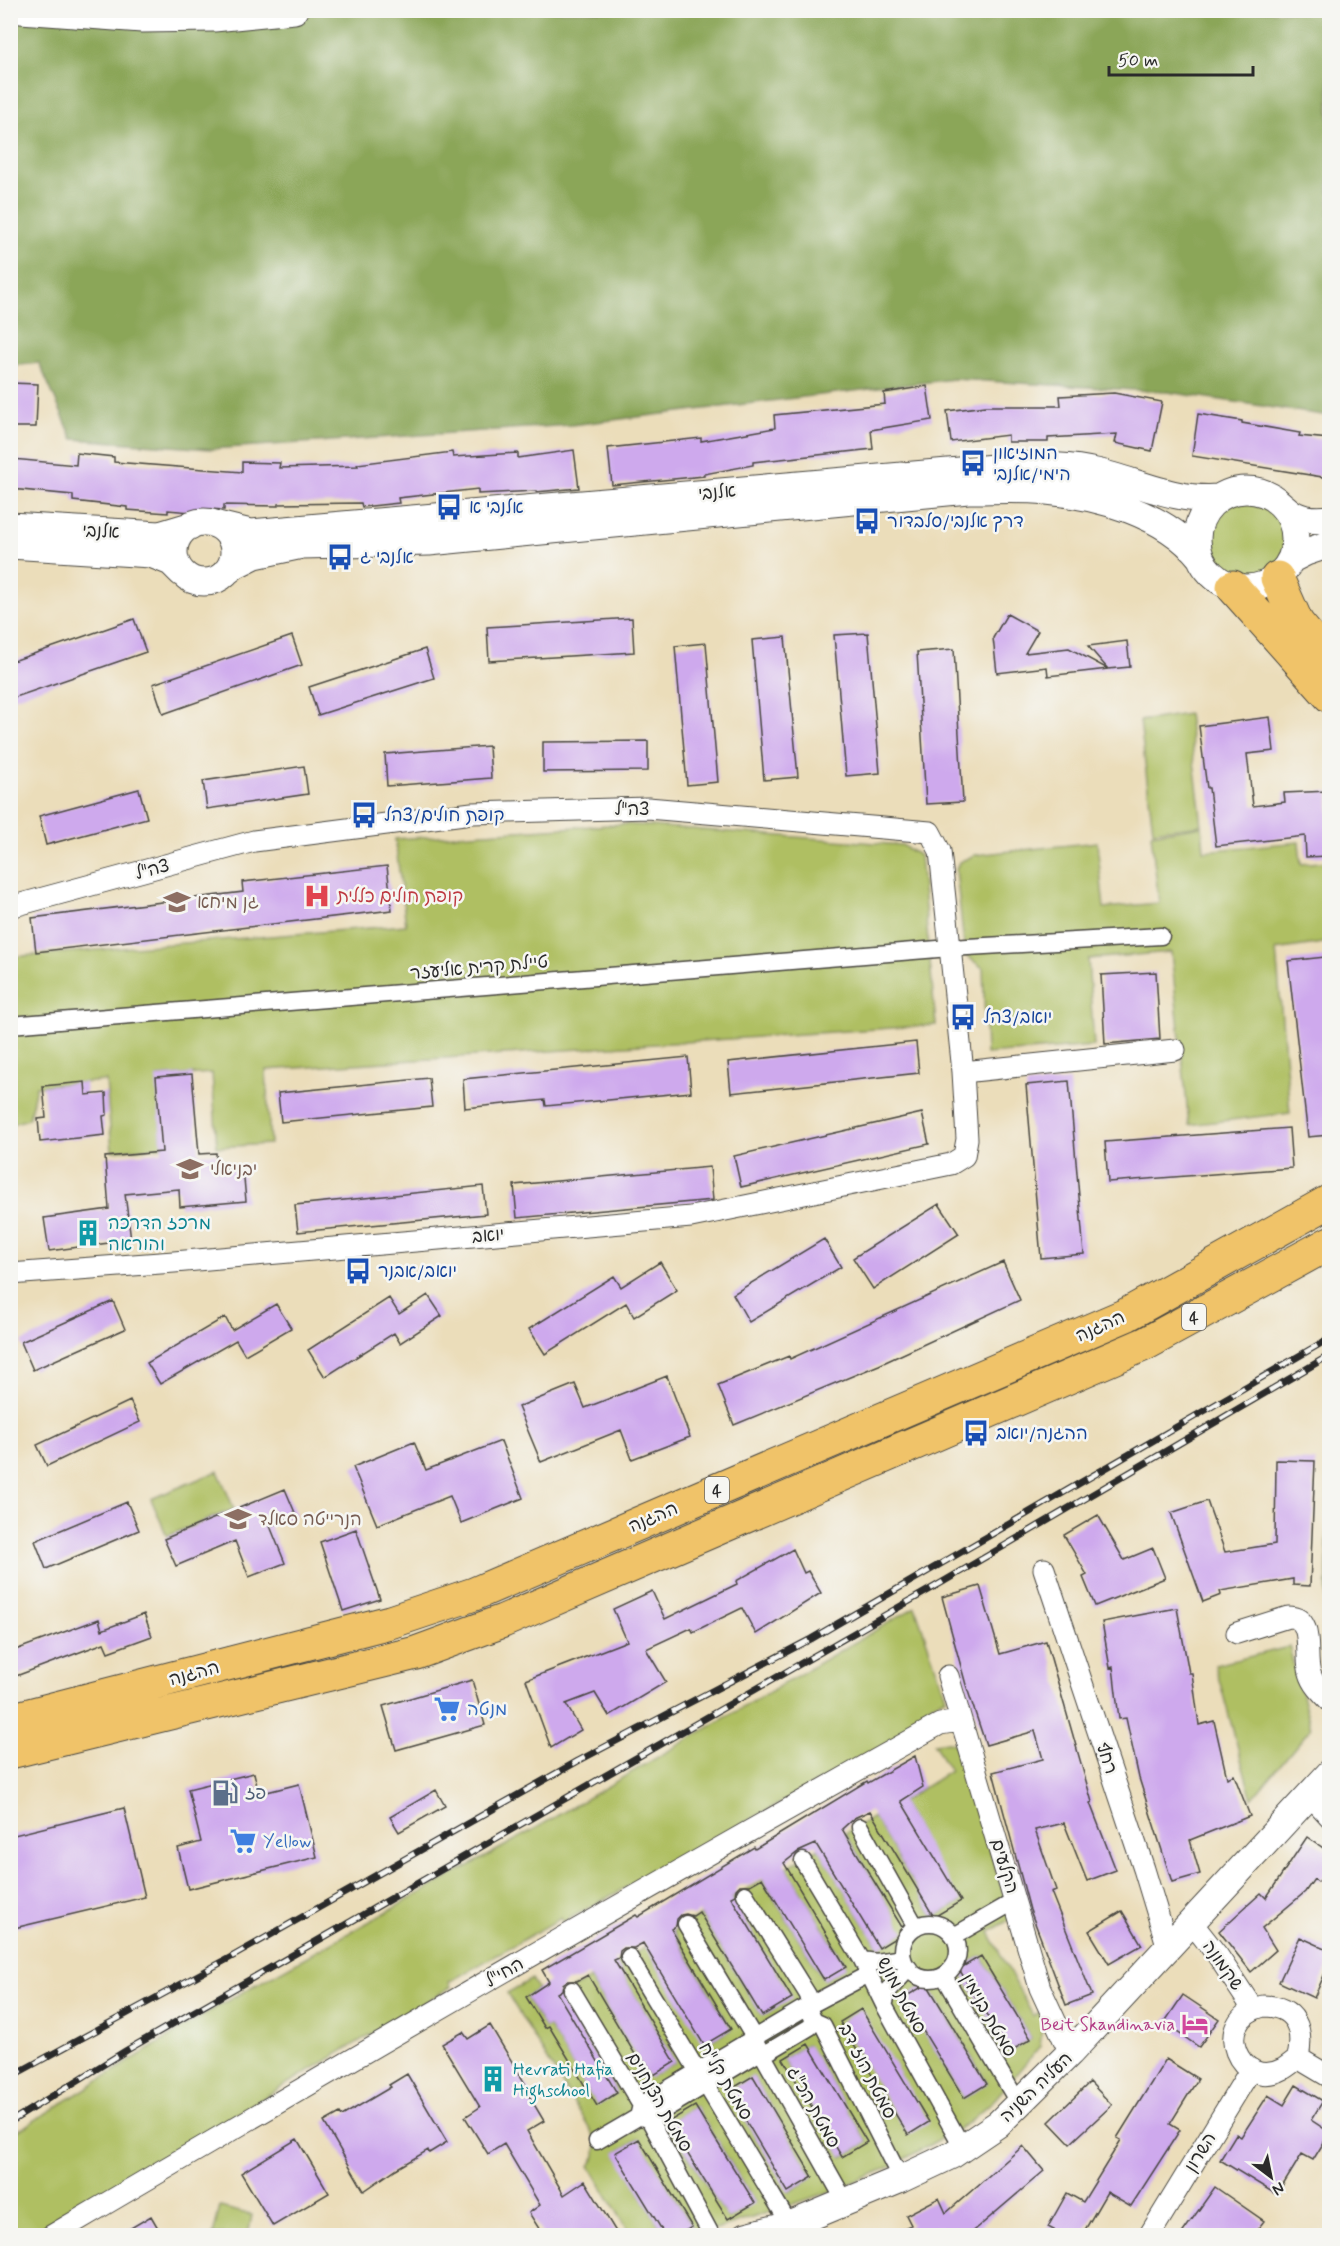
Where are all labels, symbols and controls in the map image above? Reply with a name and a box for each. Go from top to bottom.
scale bar [1109,39,1253,77]
text: 50 m [1118,49,1158,73]
place label: המוזיאון הימי/אלנבי [993,442,1071,487]
bus stop icon: המוזיאון הימי/אלנבי [958,448,988,478]
street label: אלנבי [697,479,737,507]
bus stop icon: אלנבי א [434,492,464,522]
place label: אלנבי א [469,496,524,520]
bus stop icon: דרך אלנבי/סלבדור [852,506,882,536]
place label: דרך אלנבי/סלבדור [887,510,1024,534]
street label: אלנבי [82,519,120,545]
bus stop icon: אלנבי ג [325,542,355,572]
place label: אלנבי ג [360,546,414,570]
street label: צה"ל [615,798,649,822]
bus stop icon: קופת חולים/צהל [349,800,379,830]
place label: קופת חולים/צהל [384,804,504,828]
street label: צה"ל [132,854,172,886]
hospital icon: קופת חולים כללית [302,881,332,911]
place label: קופת חולים כללית [336,885,463,909]
school or university icon: גן מיחא [162,887,192,917]
place label: גן מיחא [197,891,259,915]
street label: טיילת קרית אליעזר [409,950,549,986]
bus stop icon: יואב/צהל [948,1002,978,1032]
place label: יואב/צהל [983,1006,1052,1030]
school or university icon: יבניאלי [175,1154,205,1184]
place label: יבניאלי [210,1158,257,1182]
place label: מרכז הדרכה והוראה [108,1212,211,1257]
building icon: מרכז הדרכה והוראה [73,1218,103,1248]
street label: יואב [471,1223,505,1249]
bus stop icon: יואב/אבנר [343,1256,373,1286]
place label: יואב/אבנר [378,1260,457,1284]
road number: 4 [1182,1304,1206,1330]
street label: ההגנה [1072,1305,1129,1348]
bus stop icon: ההגנה/יואב [961,1418,991,1448]
place label: ההגנה/יואב [996,1422,1088,1446]
road number: 4 [705,1477,729,1503]
street label: ההגנה [625,1497,682,1539]
school or university icon: הנרייטה סאלד [223,1504,253,1534]
place label: הנרייטה סאלד [258,1508,362,1532]
street label: ההגנה [166,1656,222,1692]
supermarket icon: מנטה [432,1694,462,1724]
place label: מנטה [467,1698,507,1722]
street label: רחף [1090,1739,1123,1777]
fuel station icon: פז [210,1778,240,1808]
place label: פז [245,1782,266,1806]
supermarket icon: Yellow [228,1826,258,1856]
place label: Yellow [263,1830,311,1854]
street label: הקלעים [984,1836,1024,1897]
street label: שקמונה [1196,1936,1248,1995]
street label: החי"ל [481,1952,528,1994]
street label: סמטת מונש [871,1953,931,2038]
street label: סמטת בנימין [955,1970,1022,2061]
hotel icon: Beit Skandinavia [1180,2009,1210,2039]
place label: Beit Skandinavia [1040,2013,1175,2037]
street label: סמטת הוז דב [833,2020,901,2123]
street label: סמטת קל"ח [692,2038,758,2125]
street label: העליה השניה [995,2047,1078,2128]
street label: סמטת הצנחנים [621,2048,697,2157]
place label: Hevrati Hafia Highschool [513,2058,614,2105]
street label: סמטת הכ"ג [781,2063,845,2152]
building icon: Hevrati Hafia Highschool [478,2064,508,2094]
street label: השרון [1179,2128,1222,2177]
north arrow [1241,2147,1301,2207]
text: N [1268,2177,1288,2200]

